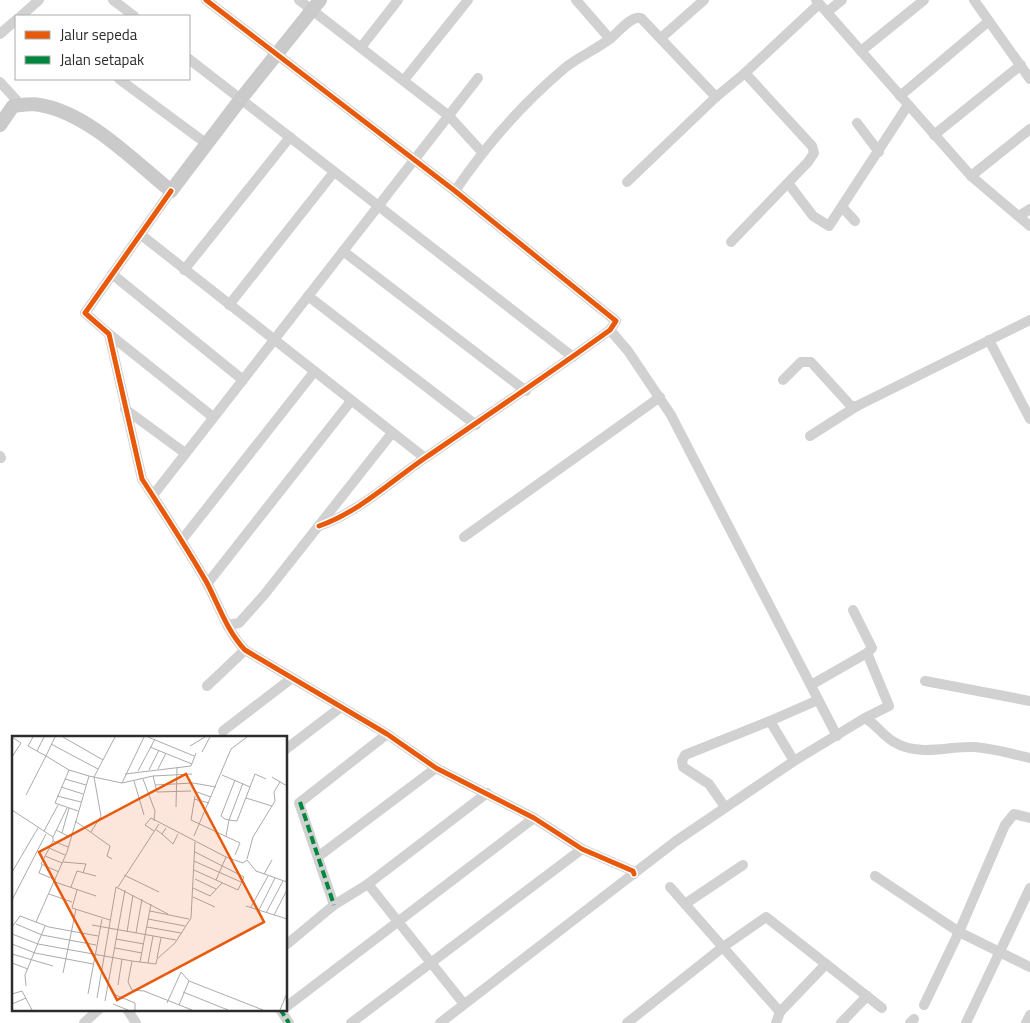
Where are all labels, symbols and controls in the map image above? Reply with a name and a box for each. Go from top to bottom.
legend [15,15,190,80]
text: Jalur sepeda [60,23,138,46]
text: Jalan setapak [60,48,144,71]
inset map [12,736,288,1010]

